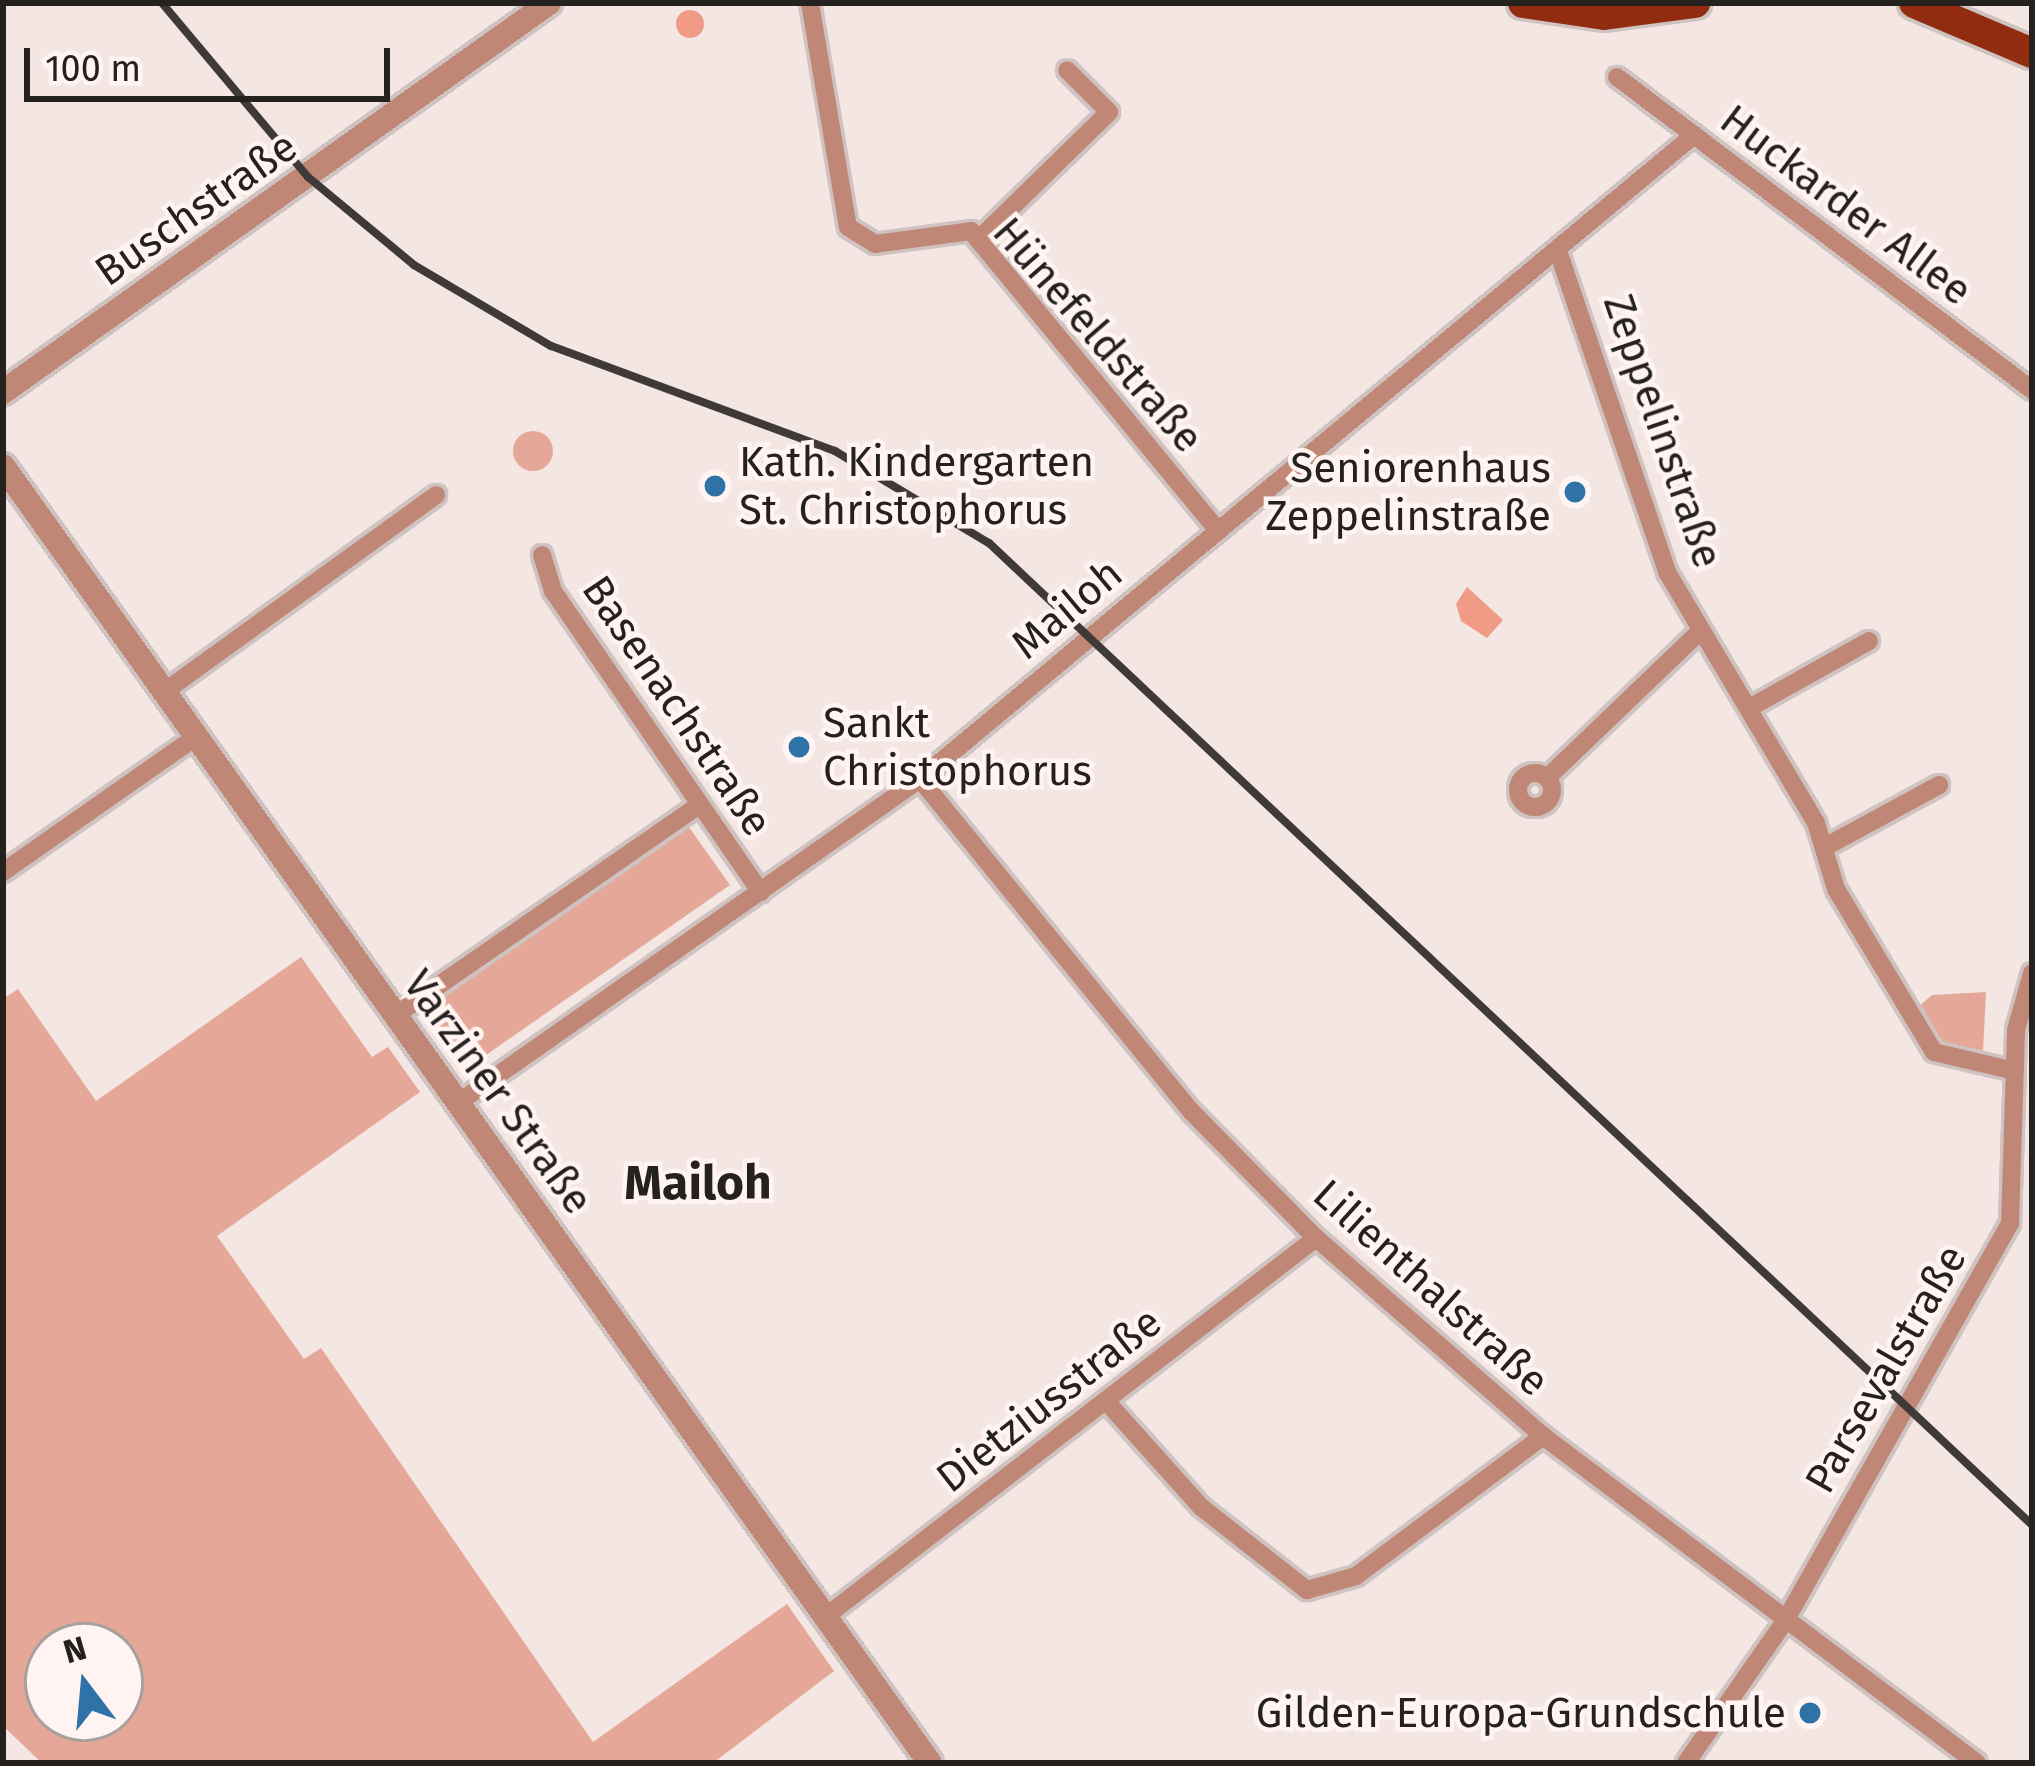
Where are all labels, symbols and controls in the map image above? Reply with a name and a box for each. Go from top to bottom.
scale bar [30,24,396,98]
text: 100 m [45,47,141,91]
street label: Huckarder Allee [1710,94,1982,316]
street label: Buschstraße [86,121,306,297]
street label: Hünefeldstraße [982,207,1214,463]
street label: Zeppelinstraße [1593,288,1733,574]
place label: Kath. Kindergarten St. Christophorus [739,437,1094,536]
place label: Seniorenhaus Zeppelinstraße [1265,443,1551,542]
marker: Kath. Kindergarten St. Christophorus [702,473,728,499]
marker: Seniorenhaus Zeppelinstraße [1562,479,1588,505]
street label: Mailoh [1002,548,1132,670]
street label: Basenachstraße [571,566,783,846]
place label: Sankt Christophorus [823,698,1092,796]
marker: Sankt Christophorus [786,734,812,760]
street label: Varziner Straße [393,960,603,1224]
district label: Mailoh [624,1155,772,1213]
street label: Lilienthalstraße [1303,1169,1559,1407]
street label: Parsevalstraße [1795,1236,1977,1502]
street label: Dietziusstraße [927,1297,1171,1503]
north arrow [24,1622,144,1742]
text: N [59,1628,91,1673]
place label: Gilden-Europa-Grundschule [1256,1688,1786,1738]
marker: Gilden-Europa-Grundschule [1797,1700,1823,1726]

